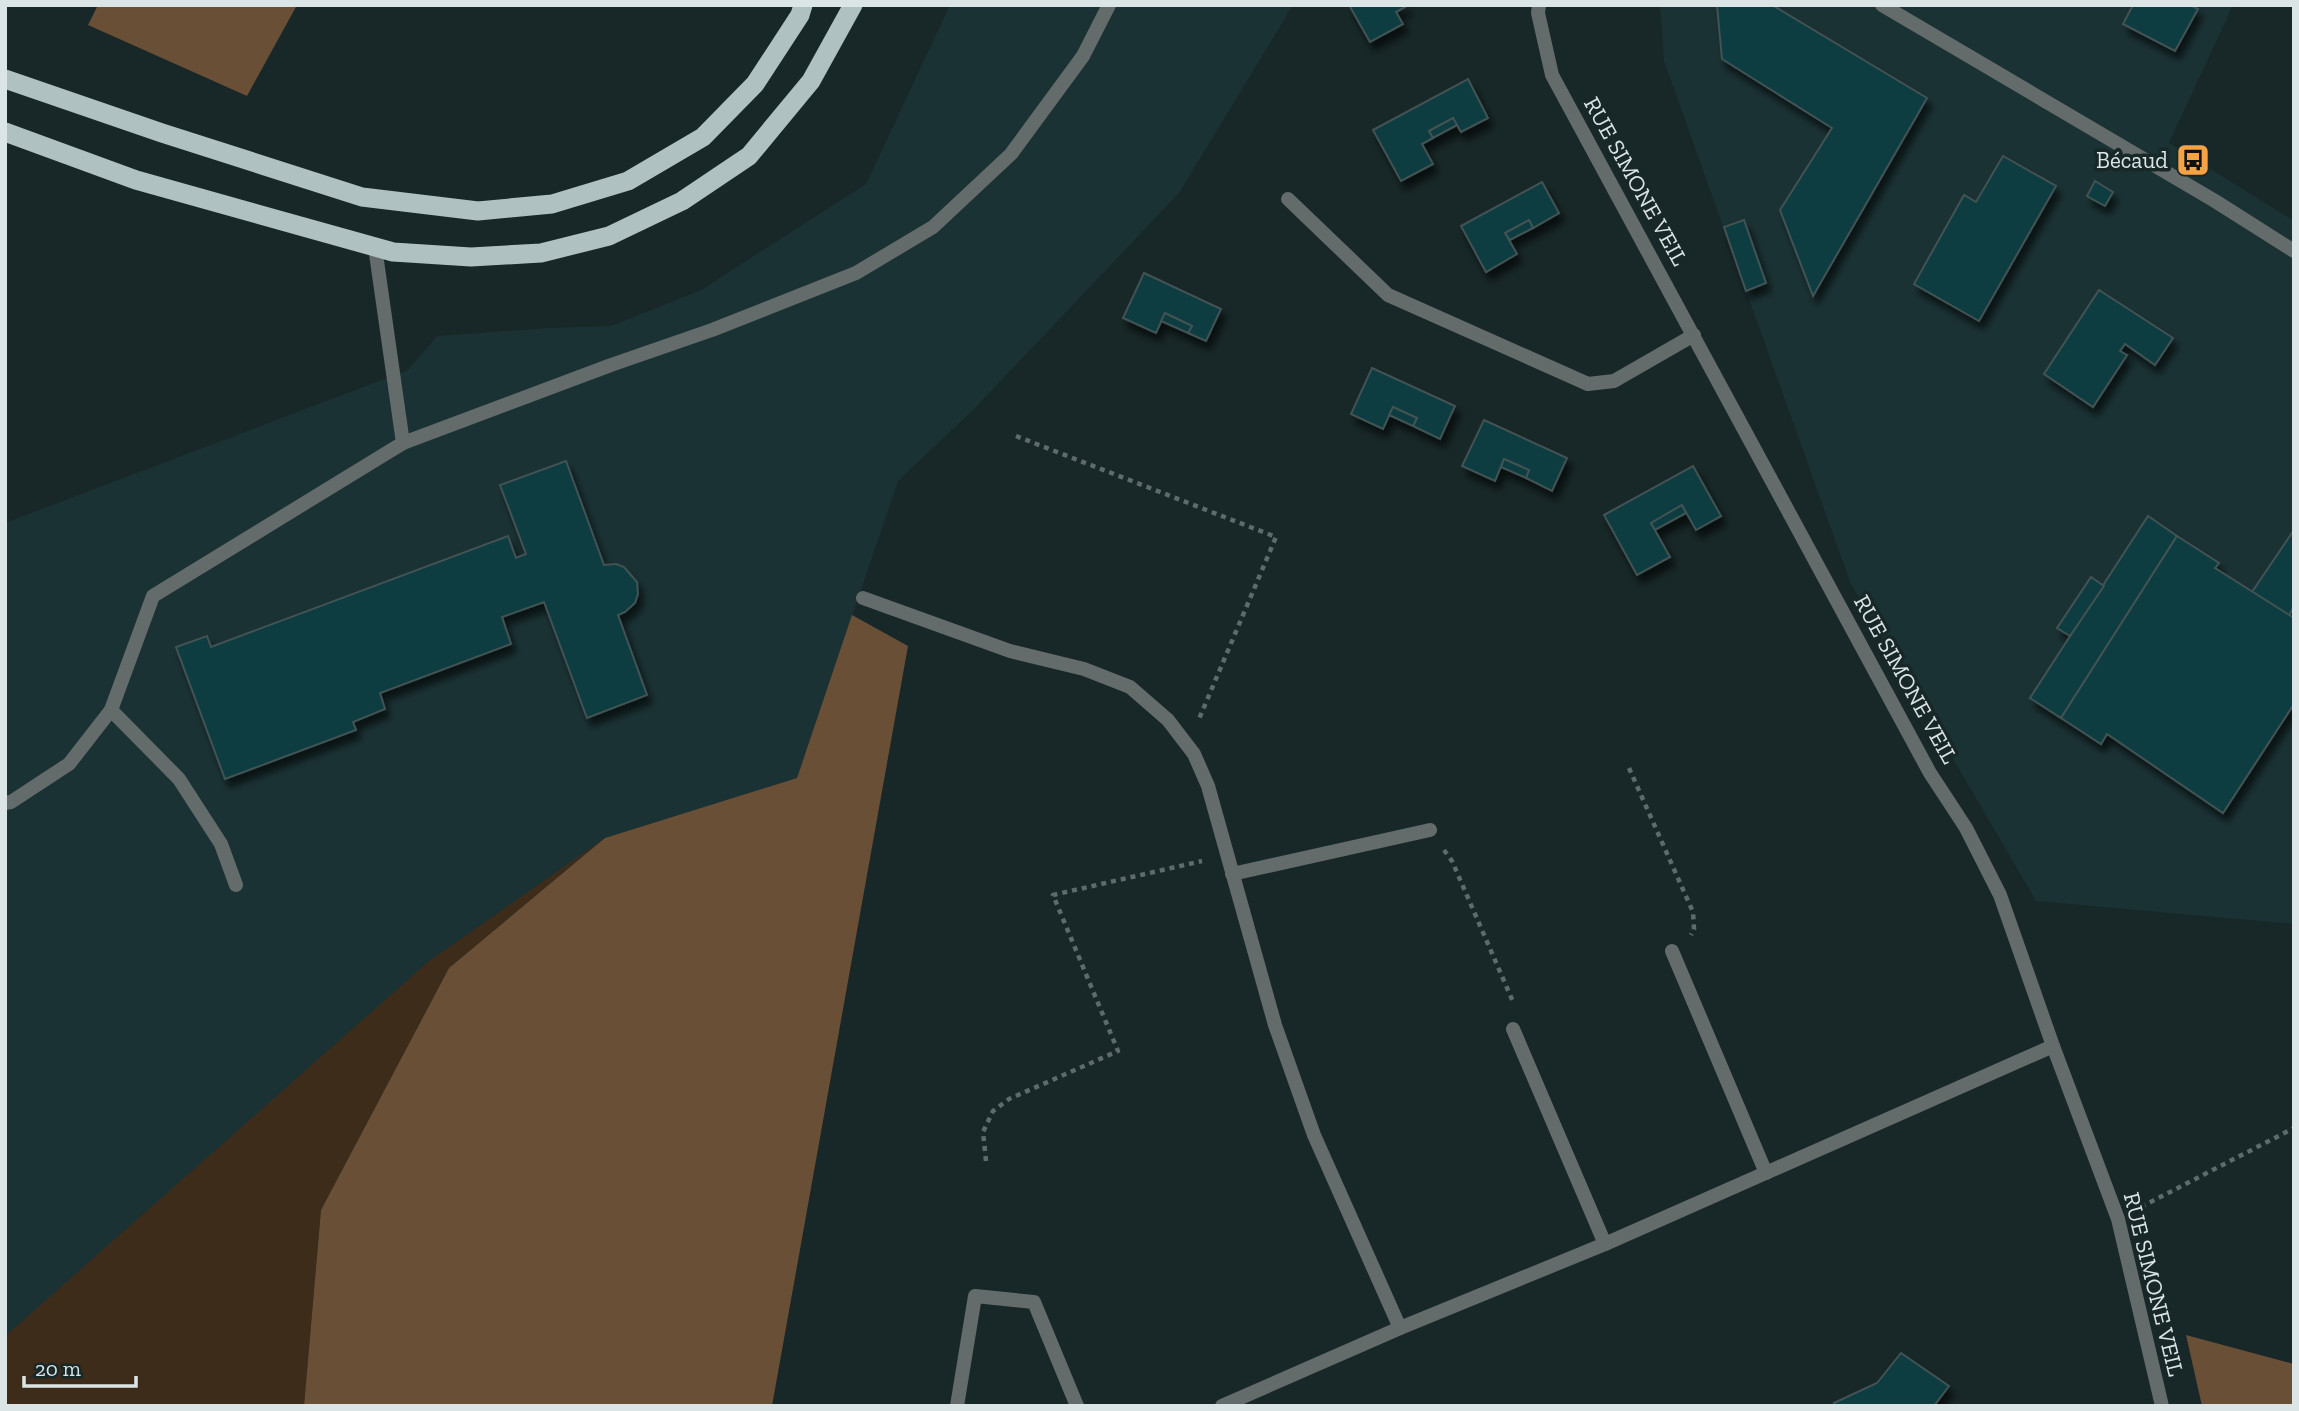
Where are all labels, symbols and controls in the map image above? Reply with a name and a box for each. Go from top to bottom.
street label: RUE SIMONE VEIL [1578,92,1694,271]
bus stop icon: Bécaud [2174,141,2212,179]
place label: Bécaud [2096,146,2168,174]
street label: RUE SIMONE VEIL [1848,590,1964,769]
street label: RUE SIMONE VEIL [2118,1189,2191,1379]
scale bar [24,1344,136,1388]
text: 20 m [35,1356,81,1381]

